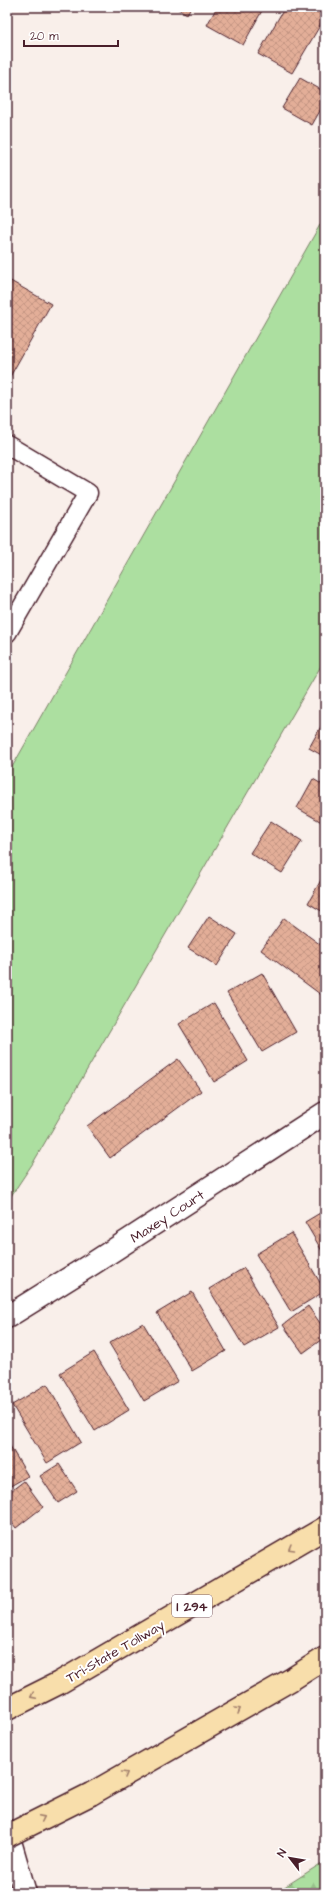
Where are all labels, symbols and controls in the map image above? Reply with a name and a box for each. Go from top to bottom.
scale bar [24,22,118,48]
text: 20 m [30,28,59,45]
street label: Maxey Court [127,1185,209,1248]
one-way arrow [288,1543,295,1550]
road number: I 294 [172,1595,212,1617]
street label: Tri-State Tollway [63,1615,169,1688]
one-way arrow [30,1691,38,1699]
one-way arrow [234,1707,241,1714]
one-way arrow [121,1772,128,1779]
one-way arrow [38,1815,45,1823]
north arrow [270,1838,310,1878]
text: N [274,1846,290,1860]

